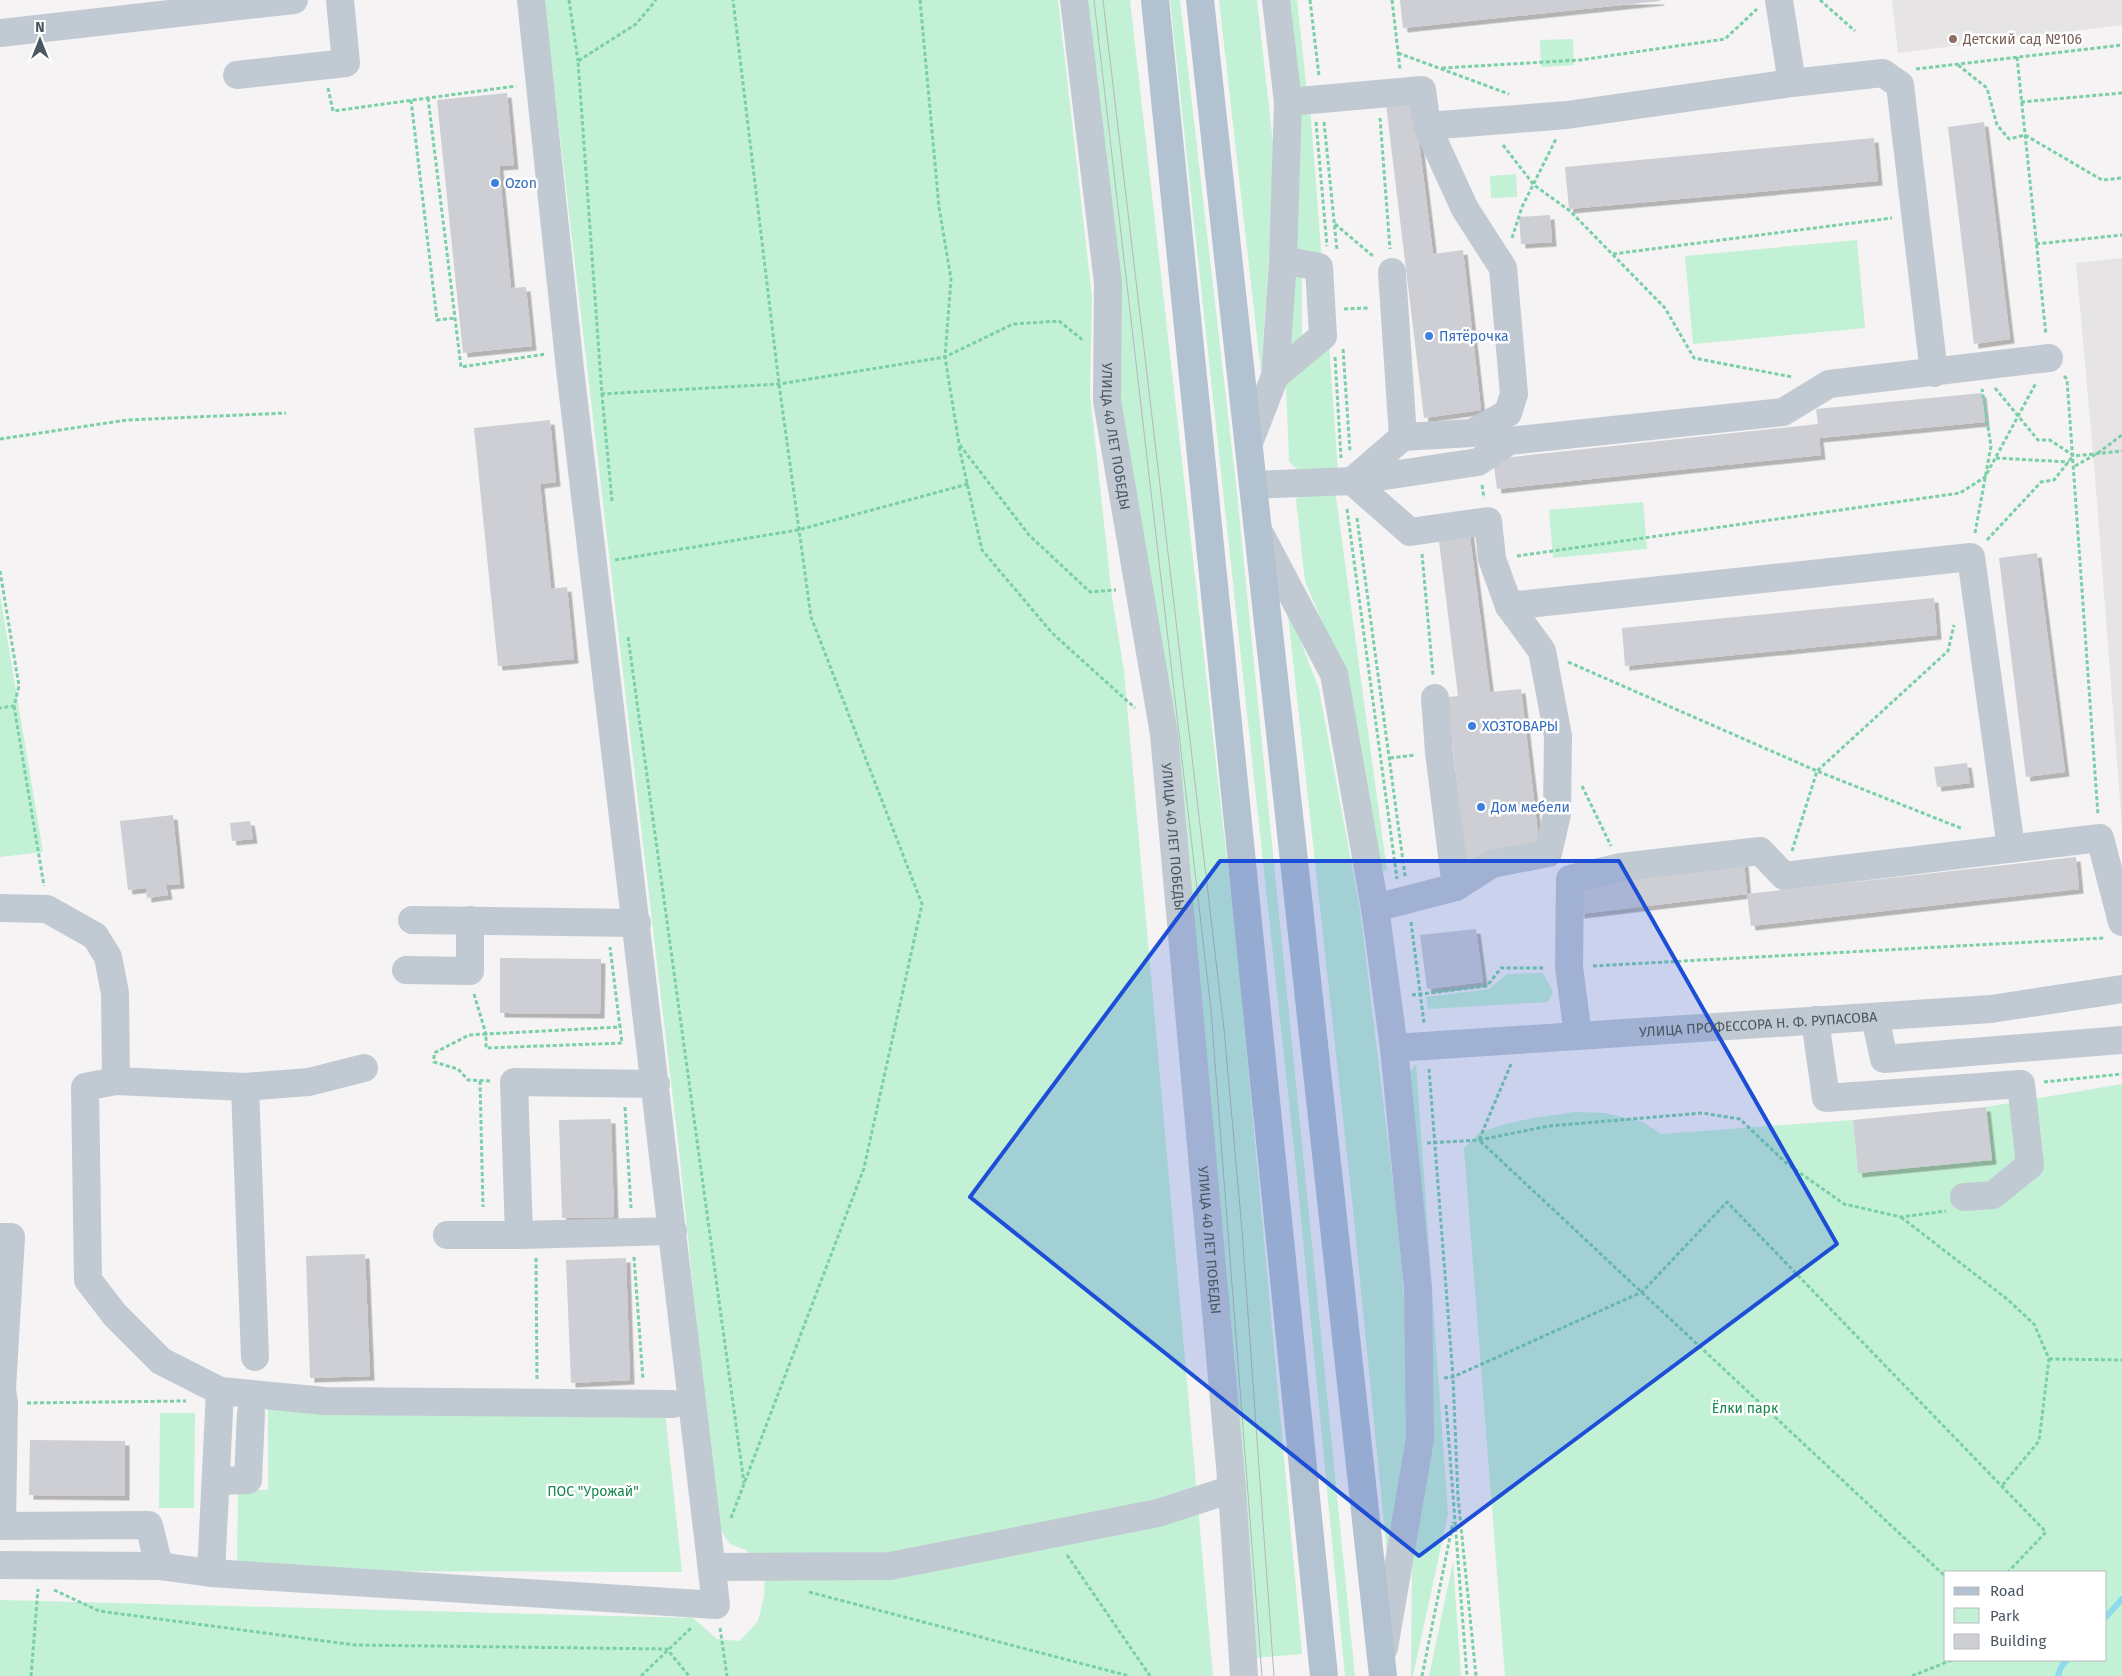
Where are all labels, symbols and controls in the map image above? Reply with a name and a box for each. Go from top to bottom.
north arrow [15,15,65,65]
text: N [35,19,45,36]
place label: Детский сад №106 [1962,31,2082,48]
marker: Детский сад №106 [1947,33,1959,45]
place label: Ozon [505,175,537,192]
marker: Ozon [489,177,501,189]
place label: Пятёрочка [1439,328,1509,345]
marker: Пятёрочка [1423,330,1435,342]
street label: УЛИЦА 40 ЛЕТ ПОБЕДЫ [1098,363,1133,511]
place label: ХОЗТОВАРЫ [1482,718,1558,735]
marker: ХОЗТОВАРЫ [1466,720,1478,732]
street label: УЛИЦА 40 ЛЕТ ПОБЕДЫ [1158,762,1188,912]
place label: Дом мебели [1490,799,1570,816]
marker: Дом мебели [1475,801,1487,813]
street label: УЛИЦА ПРОФЕССОРА Н. Ф. РУПАСОВА [1639,1008,1878,1041]
street label: УЛИЦА 40 ЛЕТ ПОБЕДЫ [1194,1165,1224,1315]
park label: Ёлки парк [1712,1400,1779,1417]
park label: ПОС "Урожай" [547,1483,639,1500]
legend [1944,1571,2107,1661]
text: Road [1990,1582,2025,1600]
text: Park [1990,1607,2020,1625]
text: Building [1990,1632,2046,1650]

